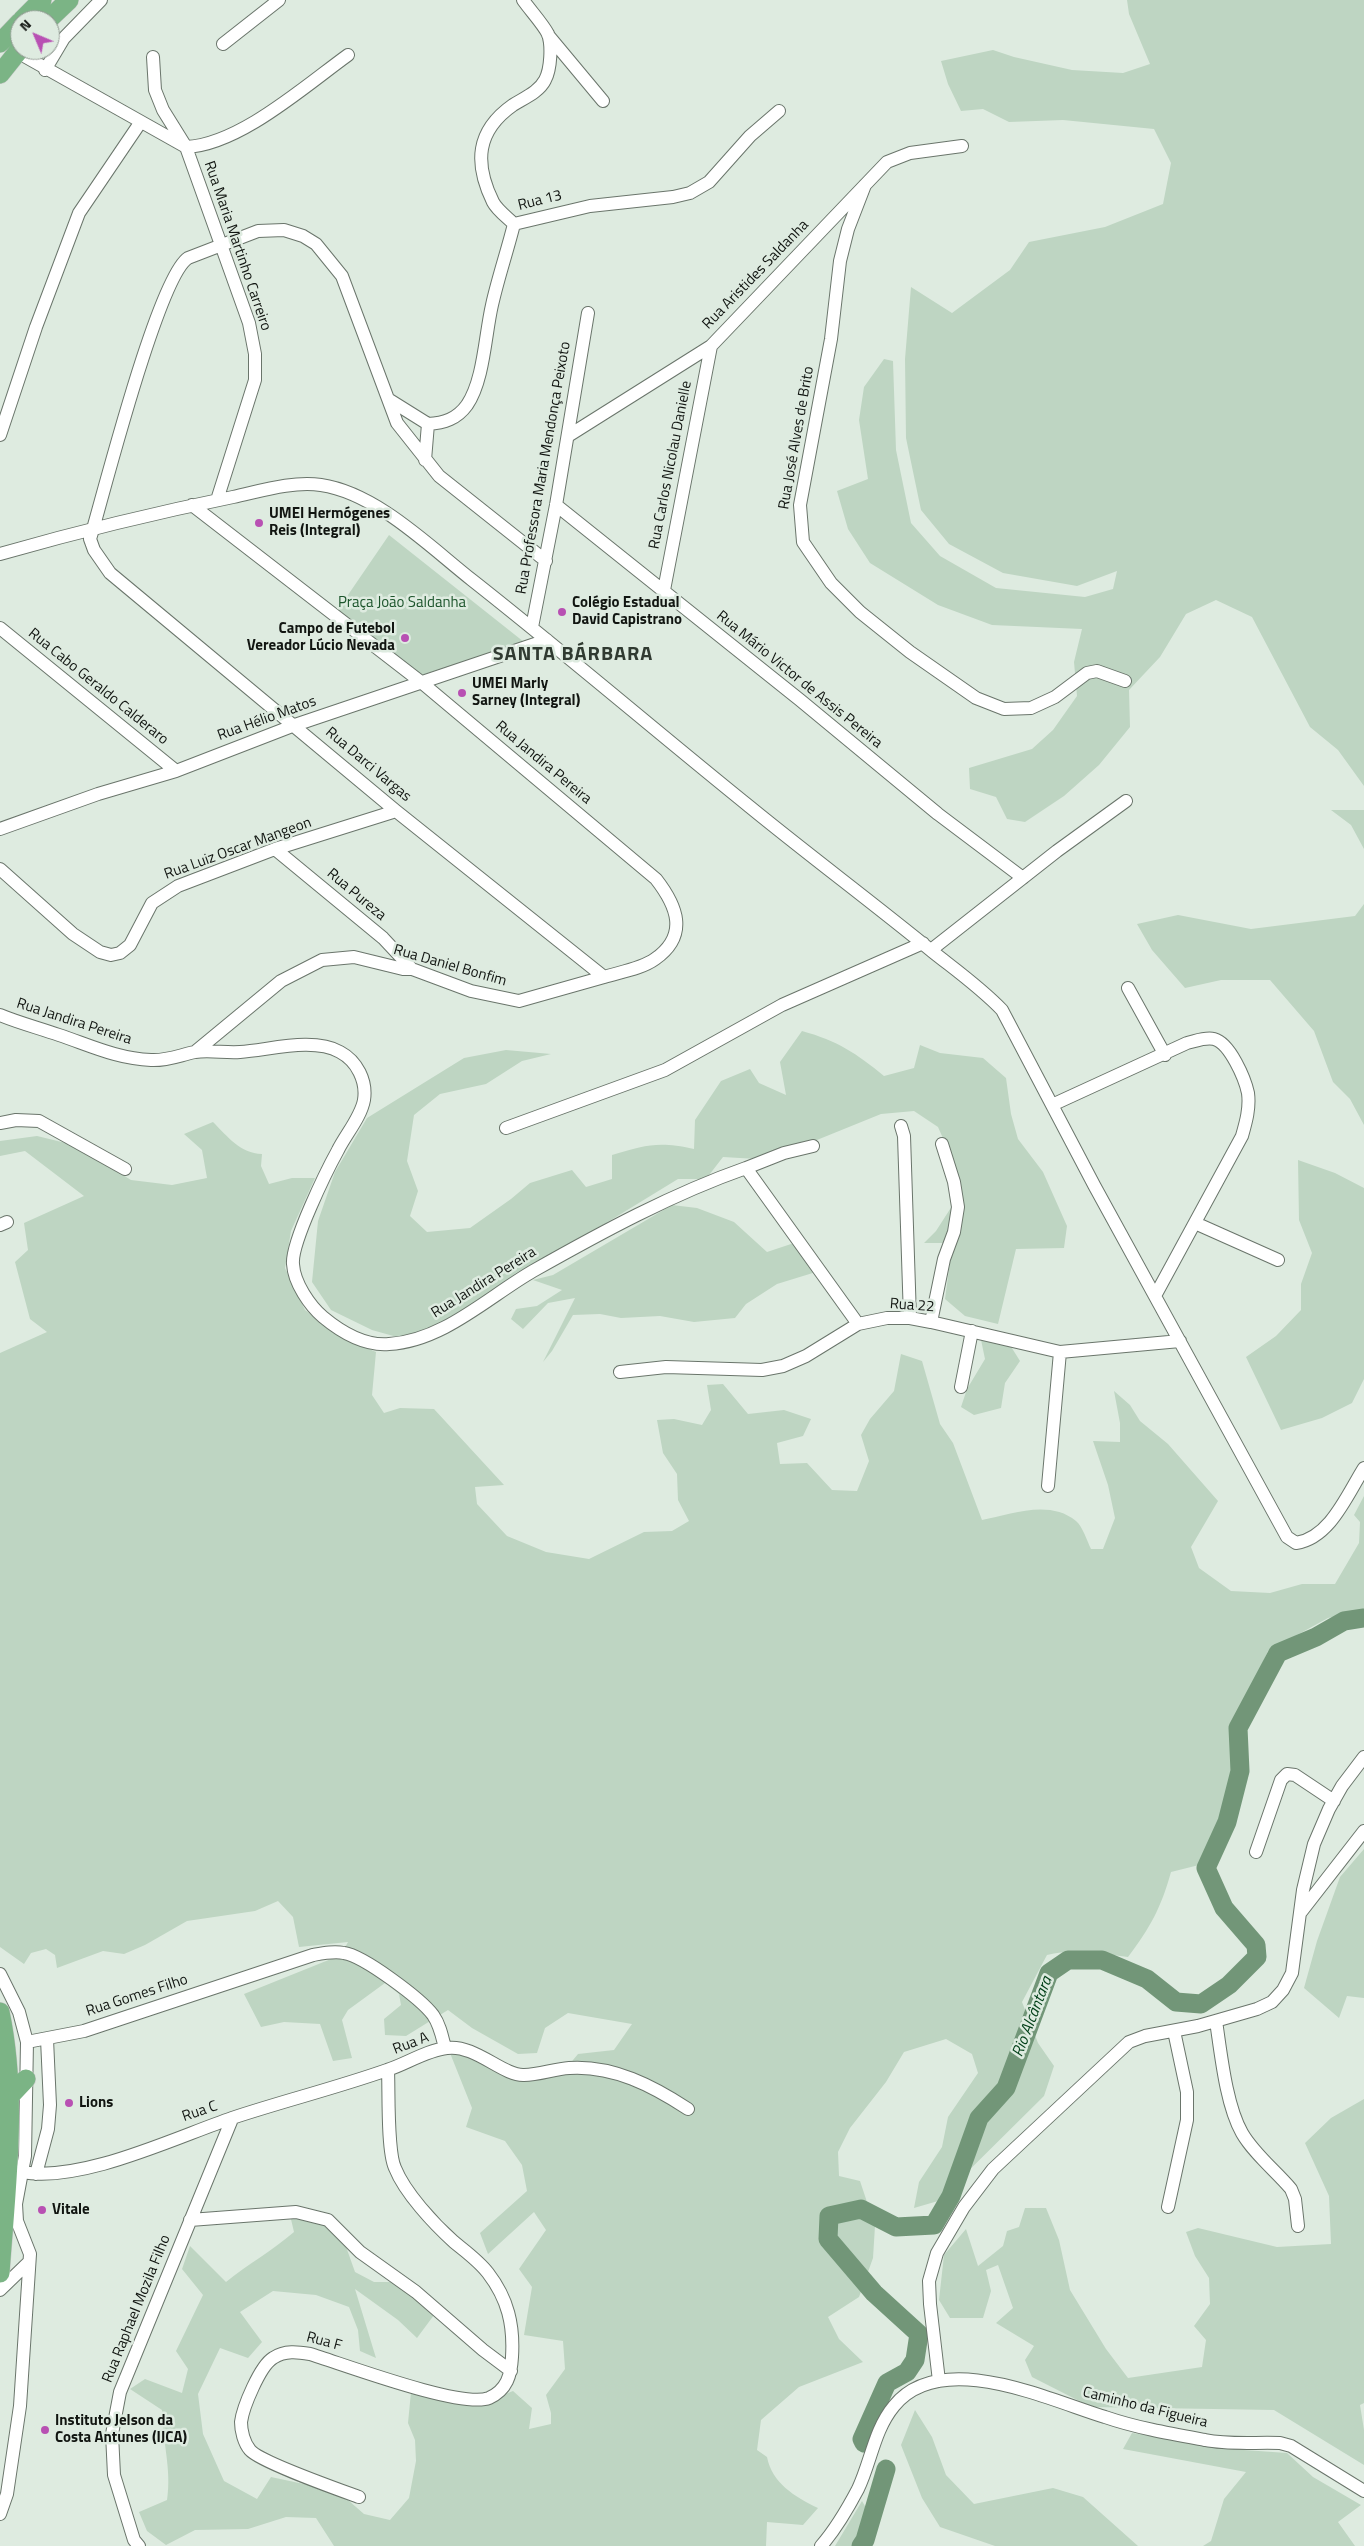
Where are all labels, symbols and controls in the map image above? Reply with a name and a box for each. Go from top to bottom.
north arrow [10,10,60,60]
text: N [14,14,36,36]
street label: Rua Maria Martinho Carreiro [199,159,275,333]
street label: Rua 13 [516,187,564,215]
street label: Rua Aristides Saldanha [699,217,813,333]
street label: Rua Professora Maria Mendonça Peixoto [513,340,575,596]
street label: Rua José Alves de Brito [776,365,818,511]
street label: Rua Carlos Nicolau Danielle [646,379,696,551]
place label: UMEI Hermógenes Reis (Integral) [269,505,390,540]
marker: UMEI Hermógenes Reis (Integral) [253,517,265,529]
park label: Praça João Saldanha [338,594,466,612]
place label: Colégio Estadual David Capistrano [572,594,682,629]
marker: Colégio Estadual David Capistrano [556,606,568,618]
street label: Rua Mário Victor de Assis Pereira [712,607,886,753]
place label: Campo de Futebol Vereador Lúcio Nevada [247,620,395,655]
street label: Rua Cabo Geraldo Calderaro [24,625,172,749]
marker: Campo de Futebol Vereador Lúcio Nevada [399,632,411,644]
district label: SANTA BÁRBARA [491,643,655,667]
place label: UMEI Marly Sarney (Integral) [472,675,580,710]
marker: UMEI Marly Sarney (Integral) [456,687,468,699]
street label: Rua Hélio Matos [215,693,319,745]
street label: Rua Jandira Pereira [491,717,595,809]
street label: Rua Darci Vargas [321,724,415,806]
street label: Rua Luiz Oscar Mangeon [162,814,314,884]
street label: Rua Pureza [323,865,389,925]
street label: Rua Daniel Bonfim [391,941,509,991]
street label: Rua Jandira Pereira [14,995,134,1049]
street label: Rua Jandira Pereira [428,1244,540,1322]
street label: Rua 22 [889,1295,935,1317]
street label: Rua Gomes Filho [84,1971,190,2021]
water label: Rio Alcântara [1009,1974,1057,2060]
street label: Rua A [391,2029,431,2059]
place label: Lions [79,2094,113,2112]
marker: Lions [63,2097,75,2109]
street label: Rua C [180,2098,220,2126]
place label: Vitale [52,2201,90,2219]
marker: Vitale [36,2204,48,2216]
street label: Rua Raphael Mozila Filho [99,2232,175,2386]
street label: Rua F [304,2329,344,2355]
street label: Caminho da Figueira [1081,2384,1209,2432]
place label: Instituto Jelson da Costa Antunes (IJCA) [55,2412,187,2447]
marker: Instituto Jelson da Costa Antunes (IJCA) [39,2424,51,2436]

